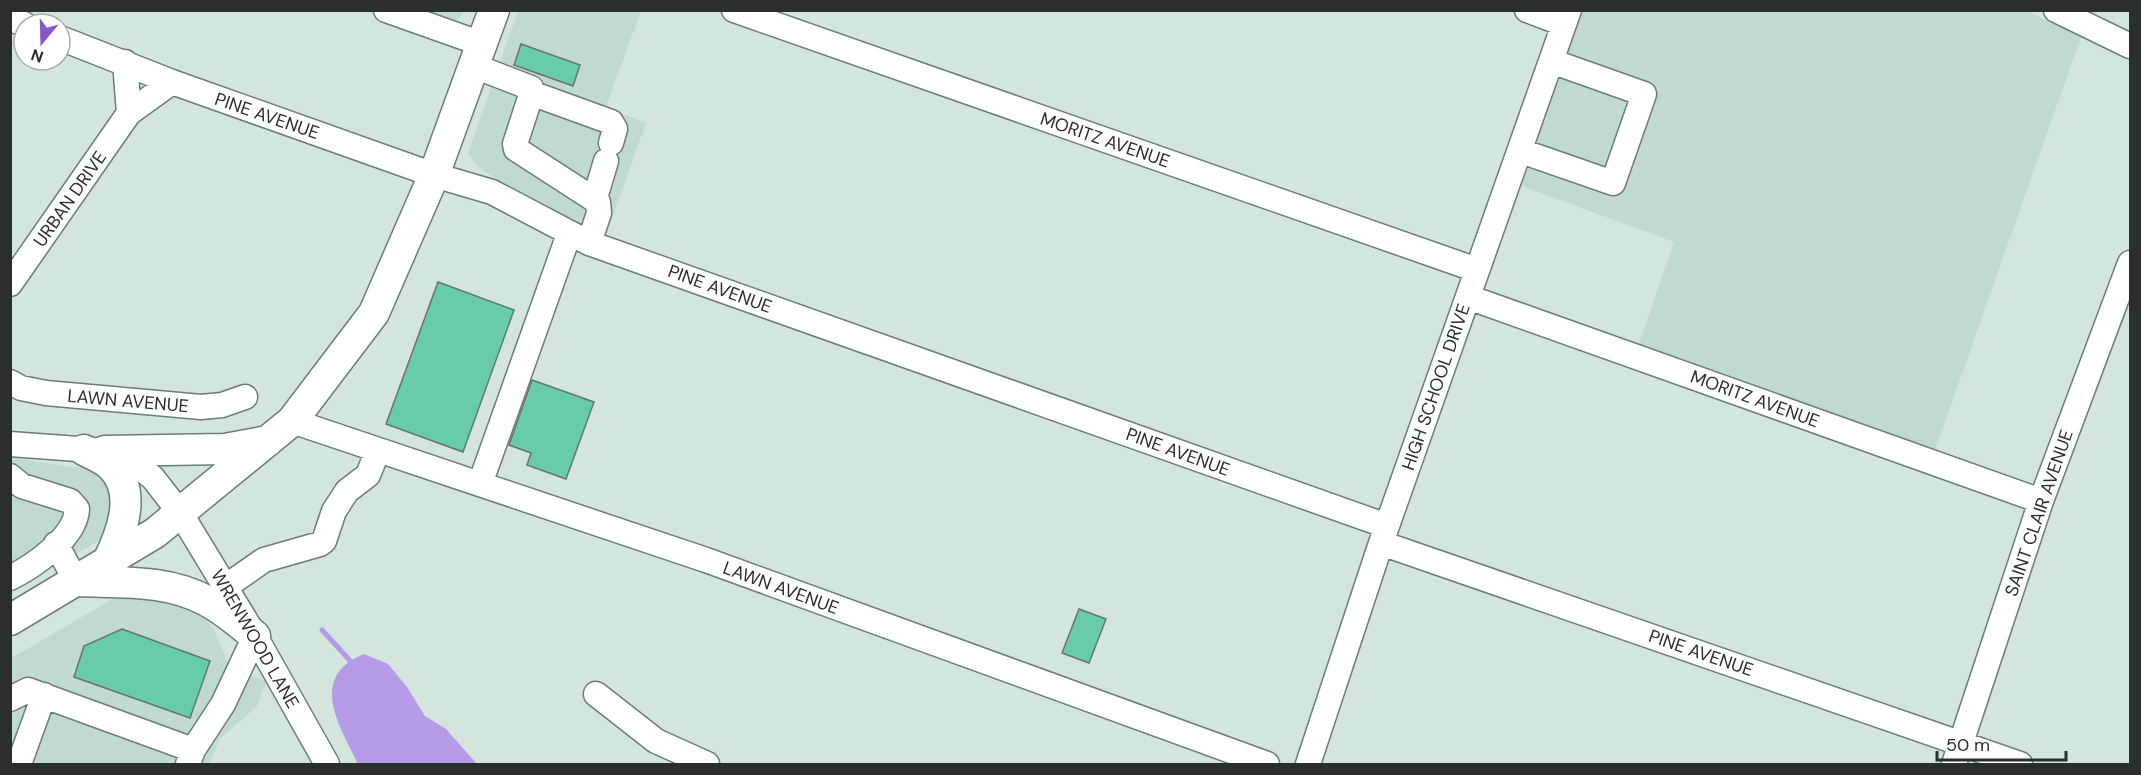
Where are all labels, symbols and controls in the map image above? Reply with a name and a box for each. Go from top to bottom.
north arrow [12,12,72,72]
text: N [28,44,46,68]
street label: PINE AVENUE [212,87,322,145]
street label: MORITZ AVENUE [1037,107,1173,173]
street label: URBAN DRIVE [28,146,112,252]
street label: PINE AVENUE [665,259,775,319]
street label: HIGH SCHOOL DRIVE [1396,301,1476,473]
street label: MORITZ AVENUE [1687,365,1823,433]
street label: LAWN AVENUE [66,384,190,418]
street label: PINE AVENUE [1123,422,1233,482]
street label: SAINT CLAIR AVENUE [1999,426,2079,600]
street label: LAWN AVENUE [720,556,842,620]
street label: WRENWOOD LANE [205,565,305,713]
street label: PINE AVENUE [1646,624,1756,682]
scale bar [1937,724,2066,762]
text: 50 m [1946,733,1990,757]

